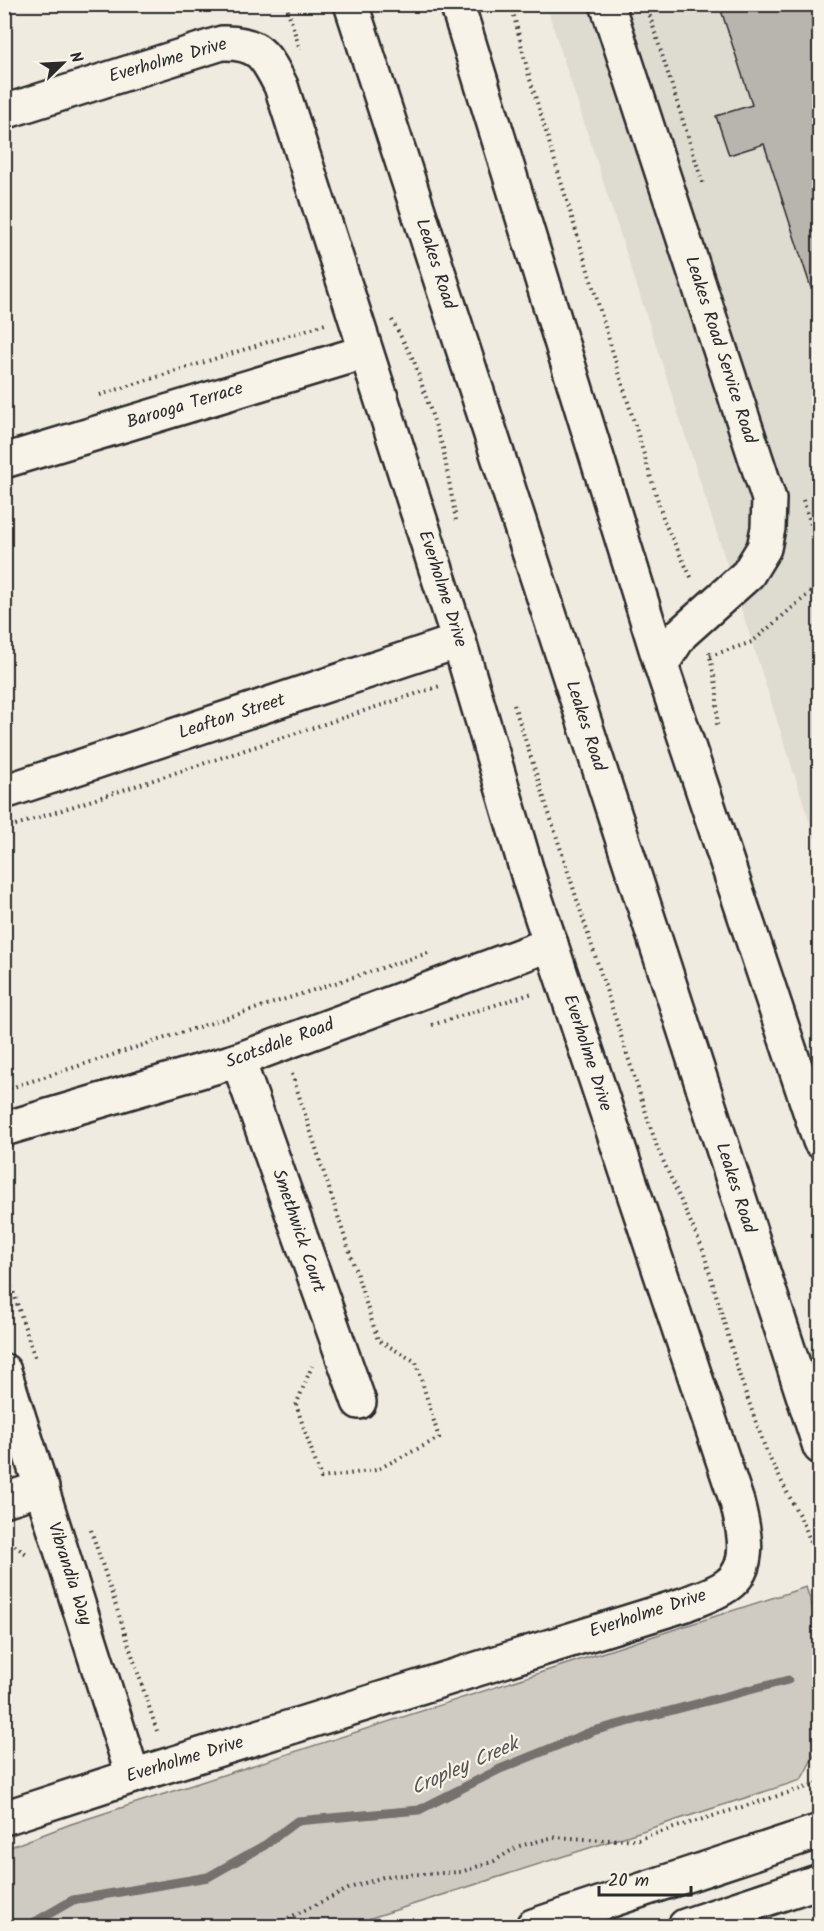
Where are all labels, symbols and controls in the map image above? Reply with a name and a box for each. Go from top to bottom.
street label: Everholme Drive [106,30,230,92]
north arrow [33,33,93,93]
text: N [62,48,89,67]
street label: Leakes Road [407,215,464,314]
street label: Leakes Road Service Road [676,252,764,449]
street label: Barooga Terrace [123,375,247,437]
street label: Everholme Drive [409,527,475,651]
street label: Leakes Road [557,677,614,776]
street label: Leafton Street [175,686,290,748]
street label: Everholme Drive [554,991,620,1115]
street label: Scotsdale Road [222,1011,339,1077]
street label: Leakes Road [707,1139,764,1238]
street label: Smethwick Court [263,1165,333,1298]
street label: Vibrandia Way [39,1519,100,1630]
street label: Everholme Drive [586,1581,710,1647]
street label: Everholme Drive [123,1728,247,1792]
water label: Cropley Creek [406,1728,526,1805]
scale bar [599,1859,690,1897]
text: 20 m [608,1867,649,1896]

